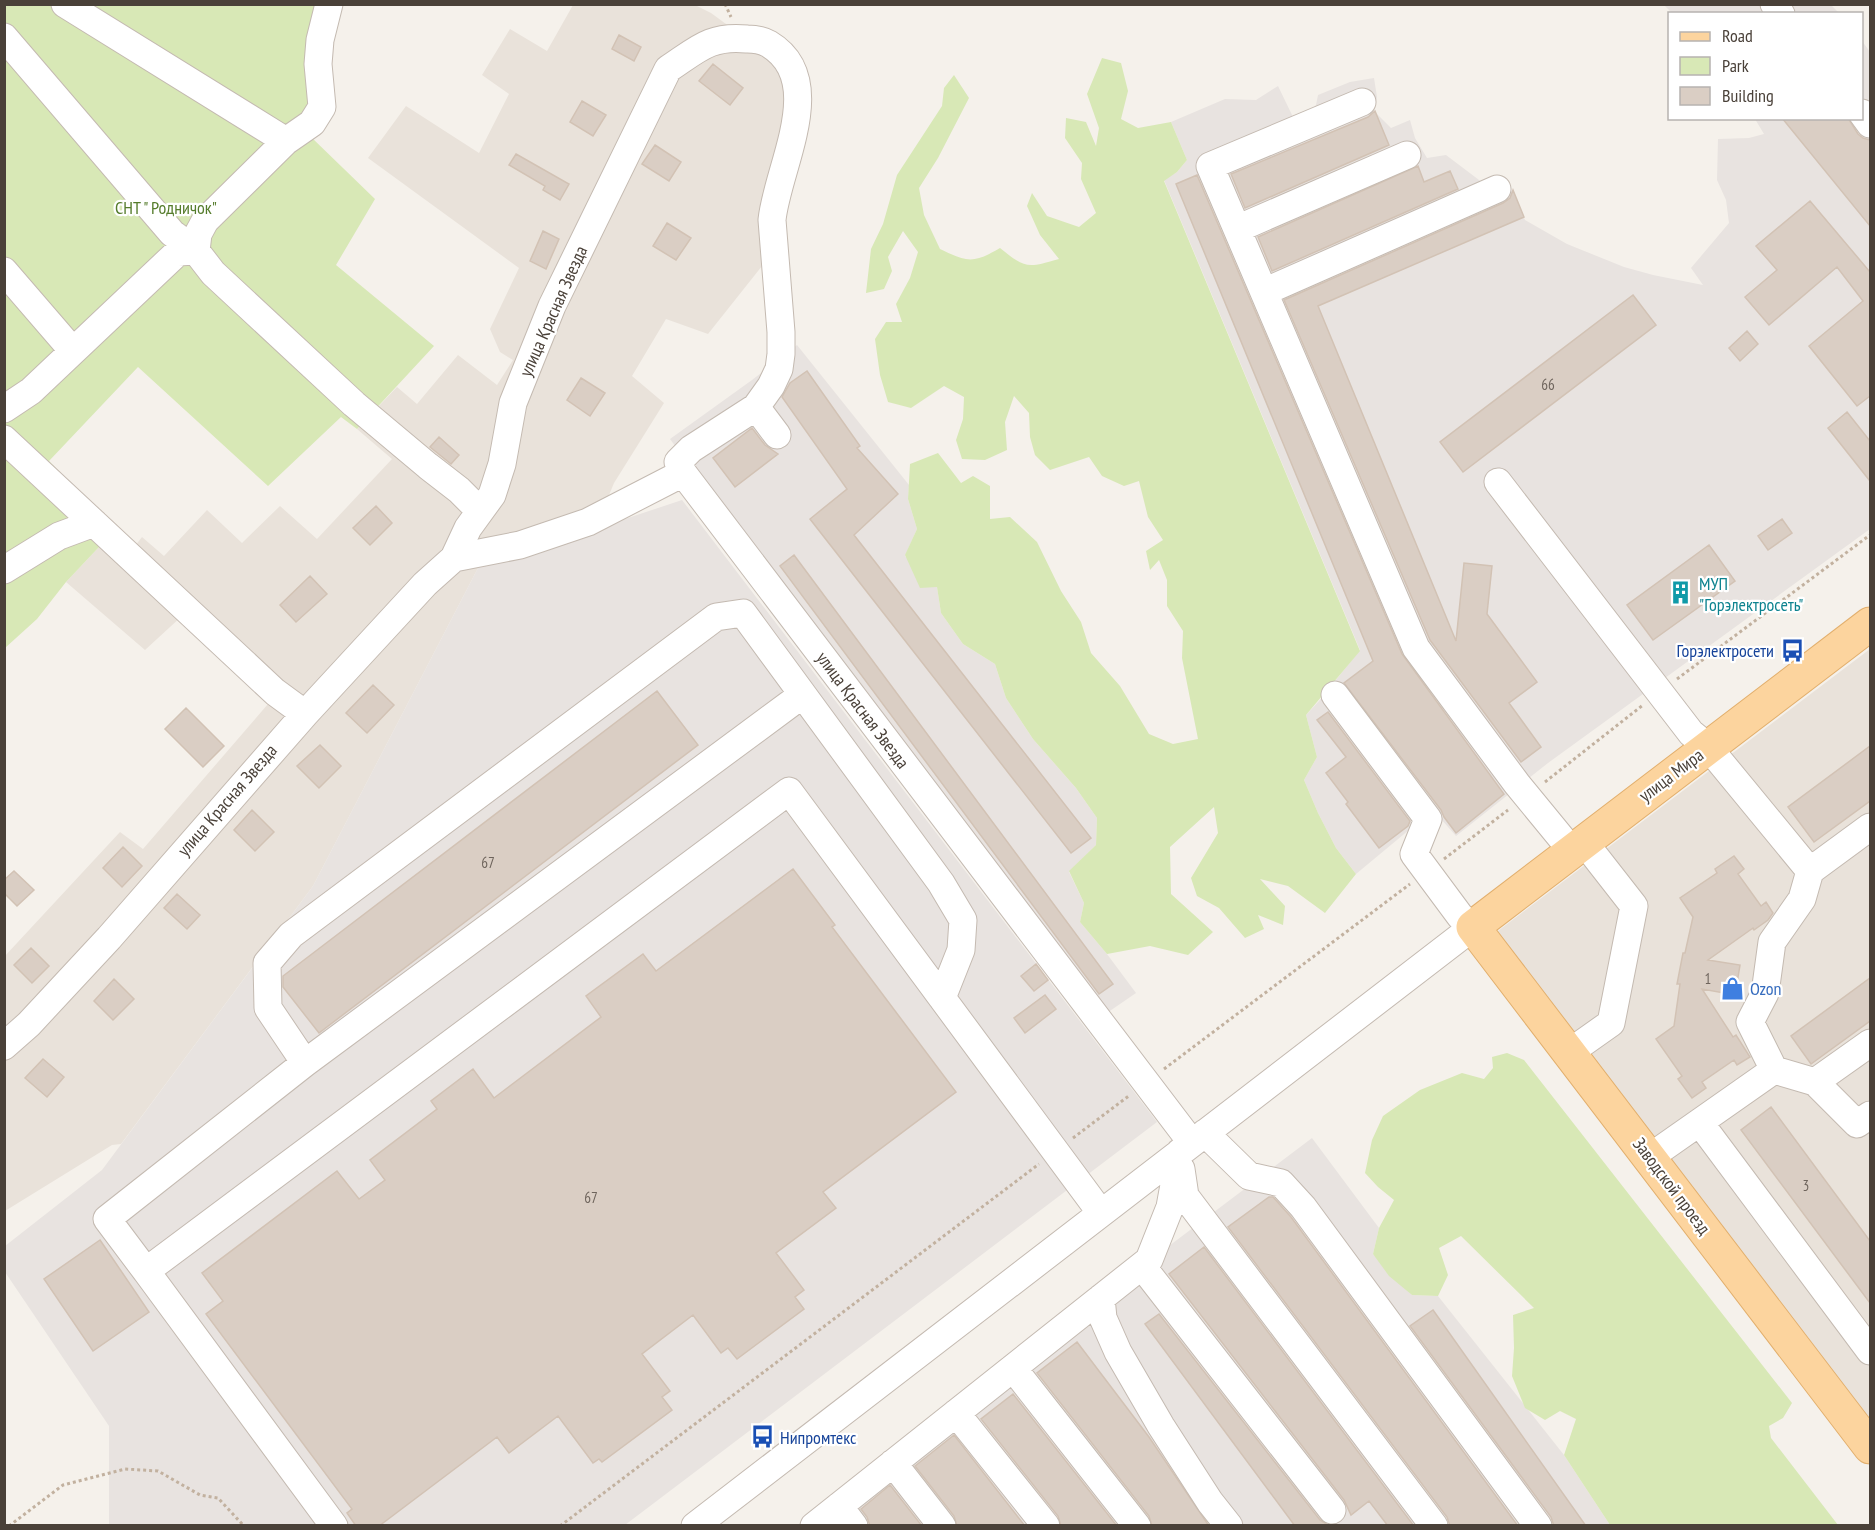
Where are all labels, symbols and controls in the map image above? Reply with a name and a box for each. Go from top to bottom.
legend [1668,12,1863,120]
text: Road [1722,24,1753,47]
text: Park [1722,54,1749,77]
text: Building [1722,84,1774,107]
park label: СНТ " Родничок" [115,196,217,219]
street label: улица Красная Звезда [514,242,592,380]
house number: 66 [1541,375,1555,394]
place label: МУП "Горэлектросеть" [1699,572,1803,616]
building icon: МУП "Горэлектросеть" [1668,580,1694,606]
bus stop icon: Горэлектросети [1779,637,1805,663]
place label: Горэлектросети [1677,639,1774,662]
street label: улица Красная Звезда [811,647,915,773]
street label: улица Красная Звезда [172,739,282,861]
street label: улица Мира [1634,743,1708,807]
house number: 67 [481,853,495,872]
house number: 1 [1705,969,1711,988]
shop icon: Ozon [1719,975,1745,1001]
place label: Ozon [1750,977,1782,1000]
street label: Заводской проезд [1628,1133,1716,1239]
house number: 3 [1803,1176,1809,1195]
house number: 67 [584,1188,598,1207]
bus stop icon: Нипромтекс [749,1424,775,1450]
place label: Нипромтекс [780,1426,857,1449]

